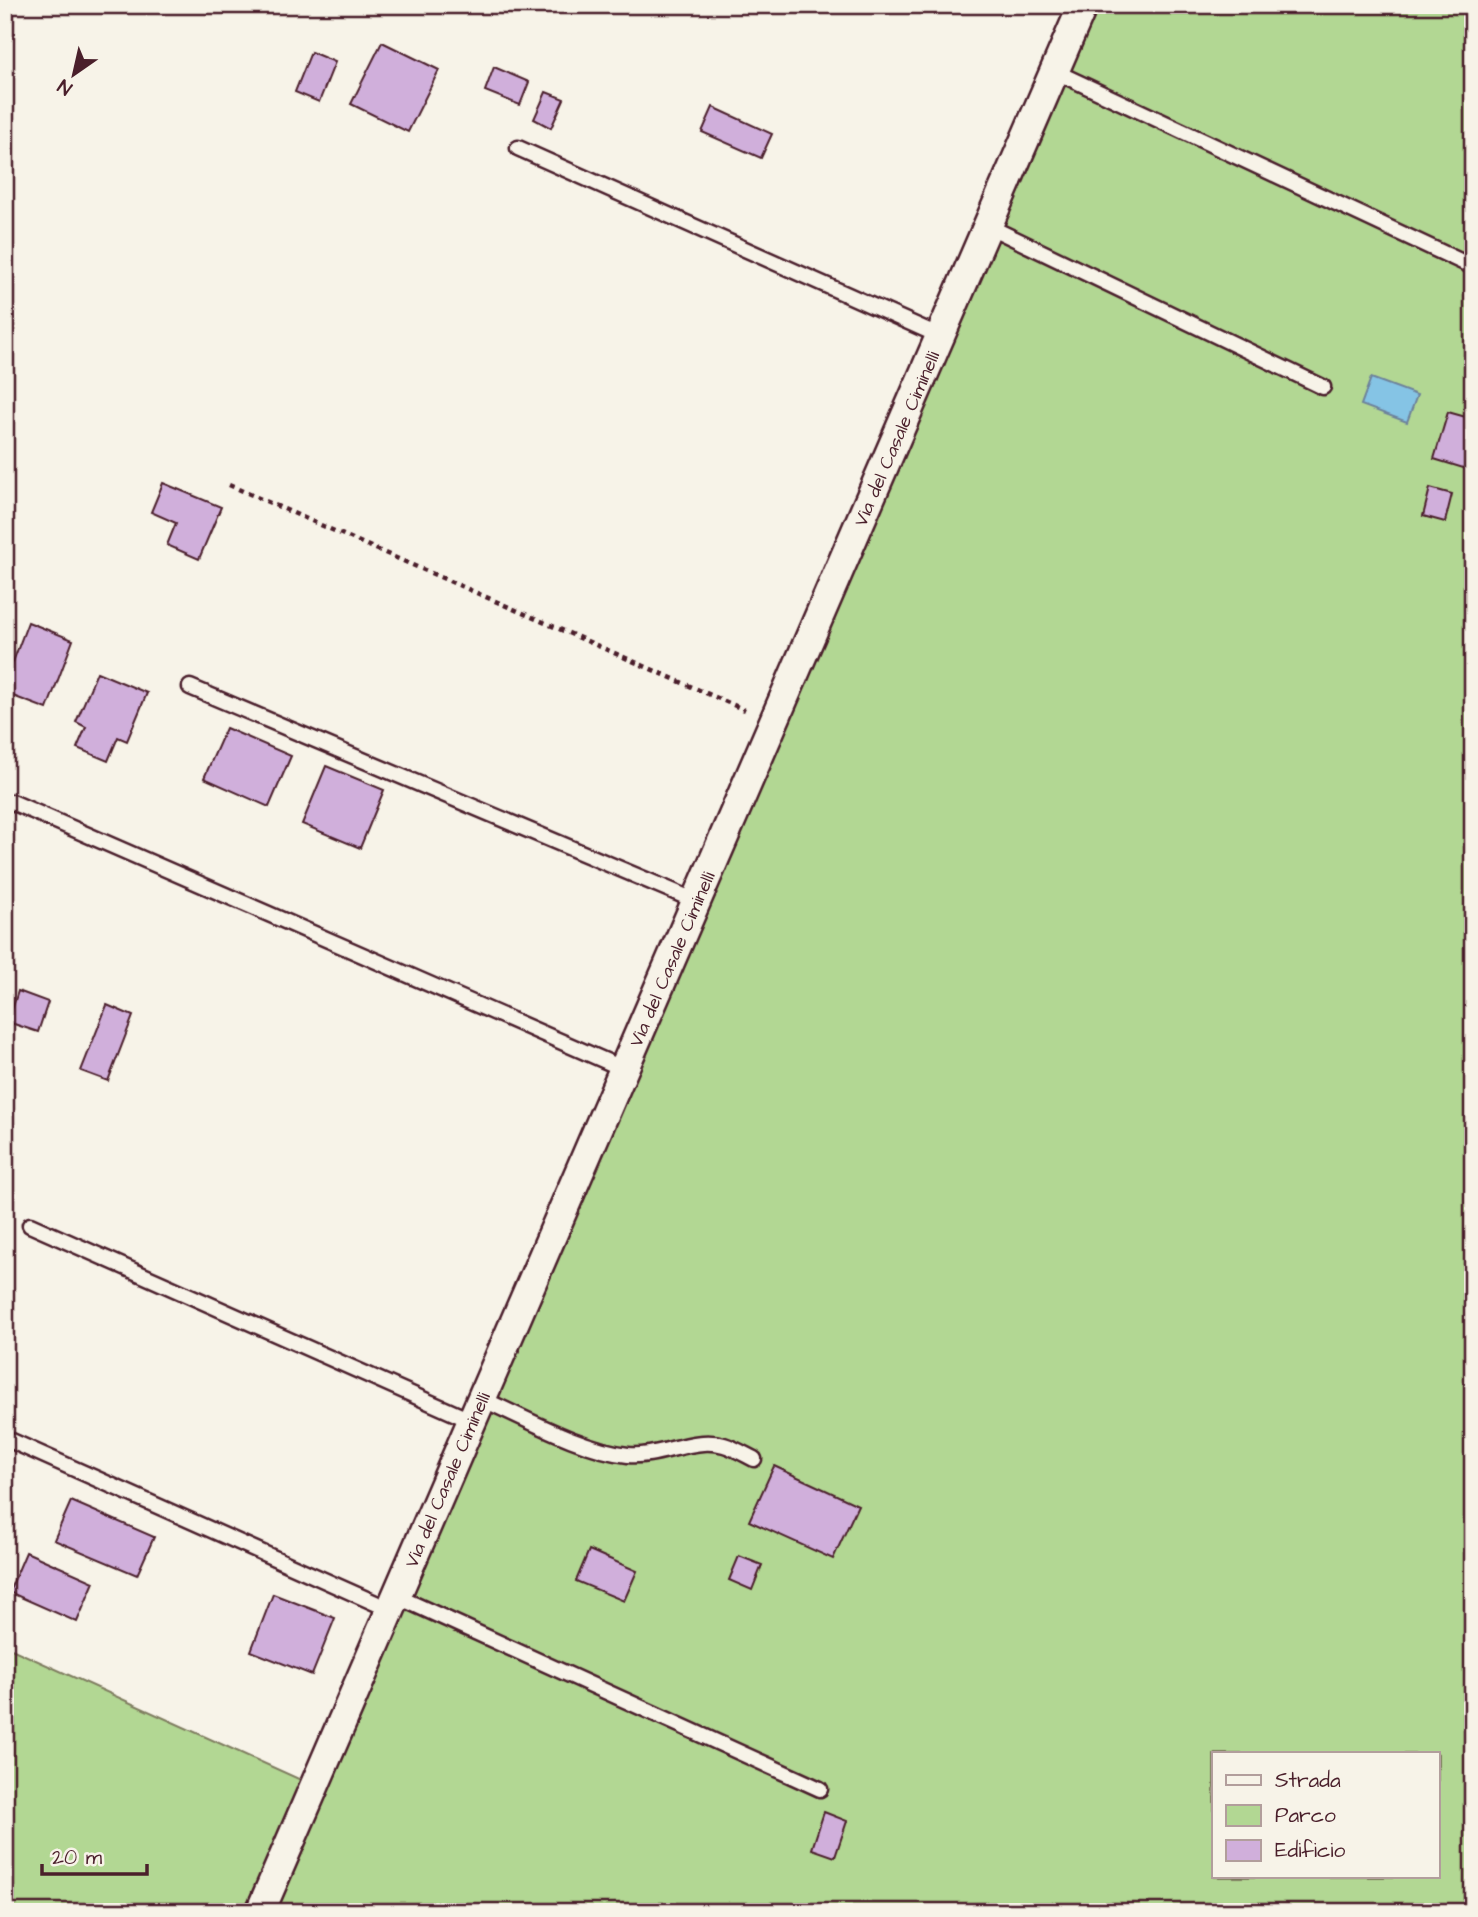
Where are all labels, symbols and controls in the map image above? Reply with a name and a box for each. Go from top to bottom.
north arrow [38,38,108,108]
text: N [53,72,78,101]
street label: Via del Casale Ciminelli [848,347,947,531]
street label: Via del Casale Ciminelli [623,867,722,1052]
street label: Via del Casale Ciminelli [398,1388,498,1572]
legend [1212,1752,1440,1878]
text: Strada [1275,1766,1341,1795]
text: Parco [1275,1801,1336,1830]
scale bar [42,1833,147,1877]
text: Edificio [1275,1836,1345,1865]
text: 20 m [52,1843,103,1872]

